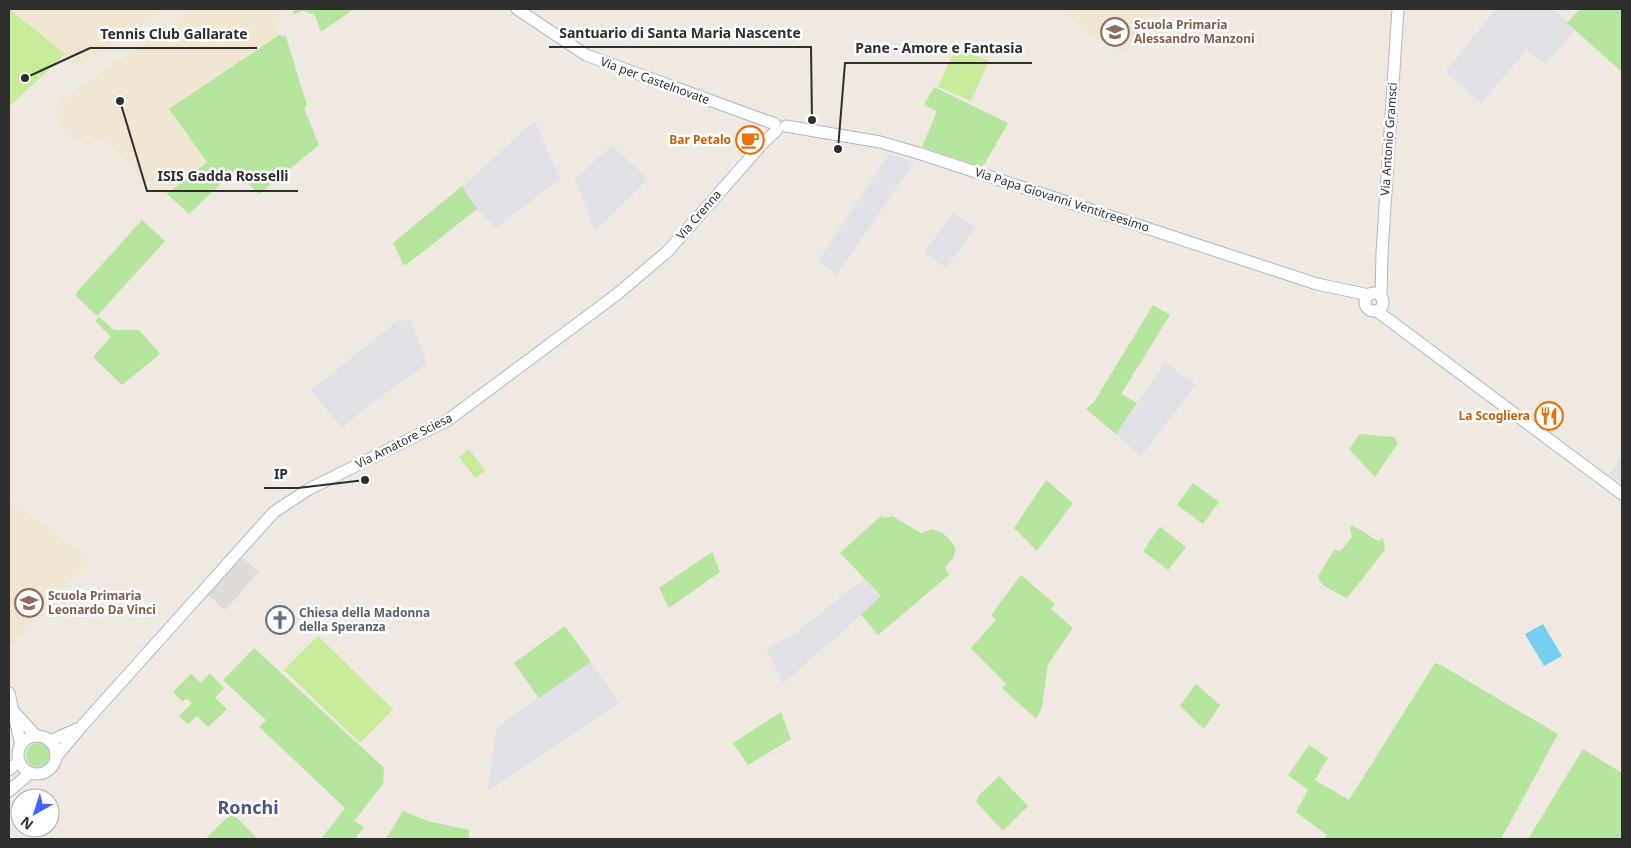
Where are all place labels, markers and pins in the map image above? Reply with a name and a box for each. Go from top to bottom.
place label: Scuola Primaria Alessandro Manzoni [1134,16,1255,47]
school or university icon: Scuola Primaria Alessandro Manzoni [1100,17,1130,47]
callout: Santuario di Santa Maria Nascente [549,18,811,47]
callout: Tennis Club Gallarate [90,19,257,48]
callout: Pane - Amore e Fantasia [845,34,1032,63]
cafe icon: Bar Petalo [735,125,765,155]
place label: Bar Petalo [669,131,731,148]
callout: ISIS Gadda Rosselli [147,162,298,191]
restaurant icon: La Scogliera [1534,401,1564,431]
place label: La Scogliera [1458,407,1530,424]
callout: IP [264,459,298,488]
place label: Scuola Primaria Leonardo Da Vinci [48,587,156,618]
school or university icon: Scuola Primaria Leonardo Da Vinci [14,588,44,618]
place label: Chiesa della Madonna della Speranza [299,604,430,635]
church icon: Chiesa della Madonna della Speranza [265,605,295,635]

